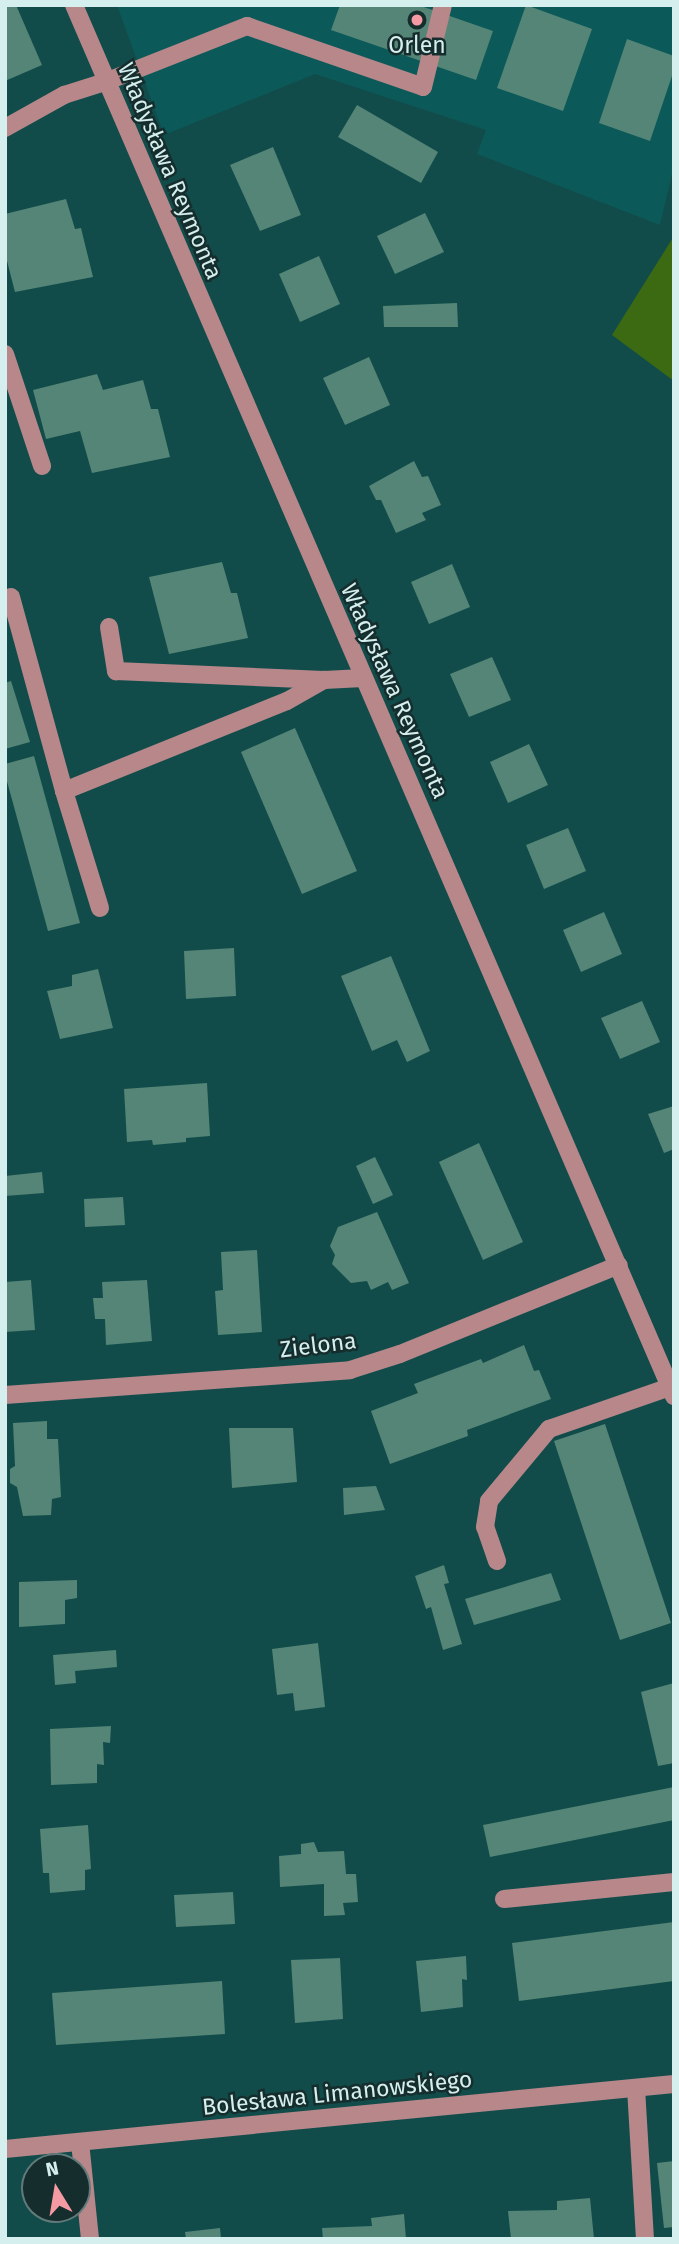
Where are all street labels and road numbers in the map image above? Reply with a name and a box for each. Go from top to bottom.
street label: Władysława Reymonta [112,59,228,283]
street label: Władysława Reymonta [335,579,455,803]
street label: Zielona [278,1327,358,1363]
street label: Bolesława Limanowskiego [201,2065,473,2121]

